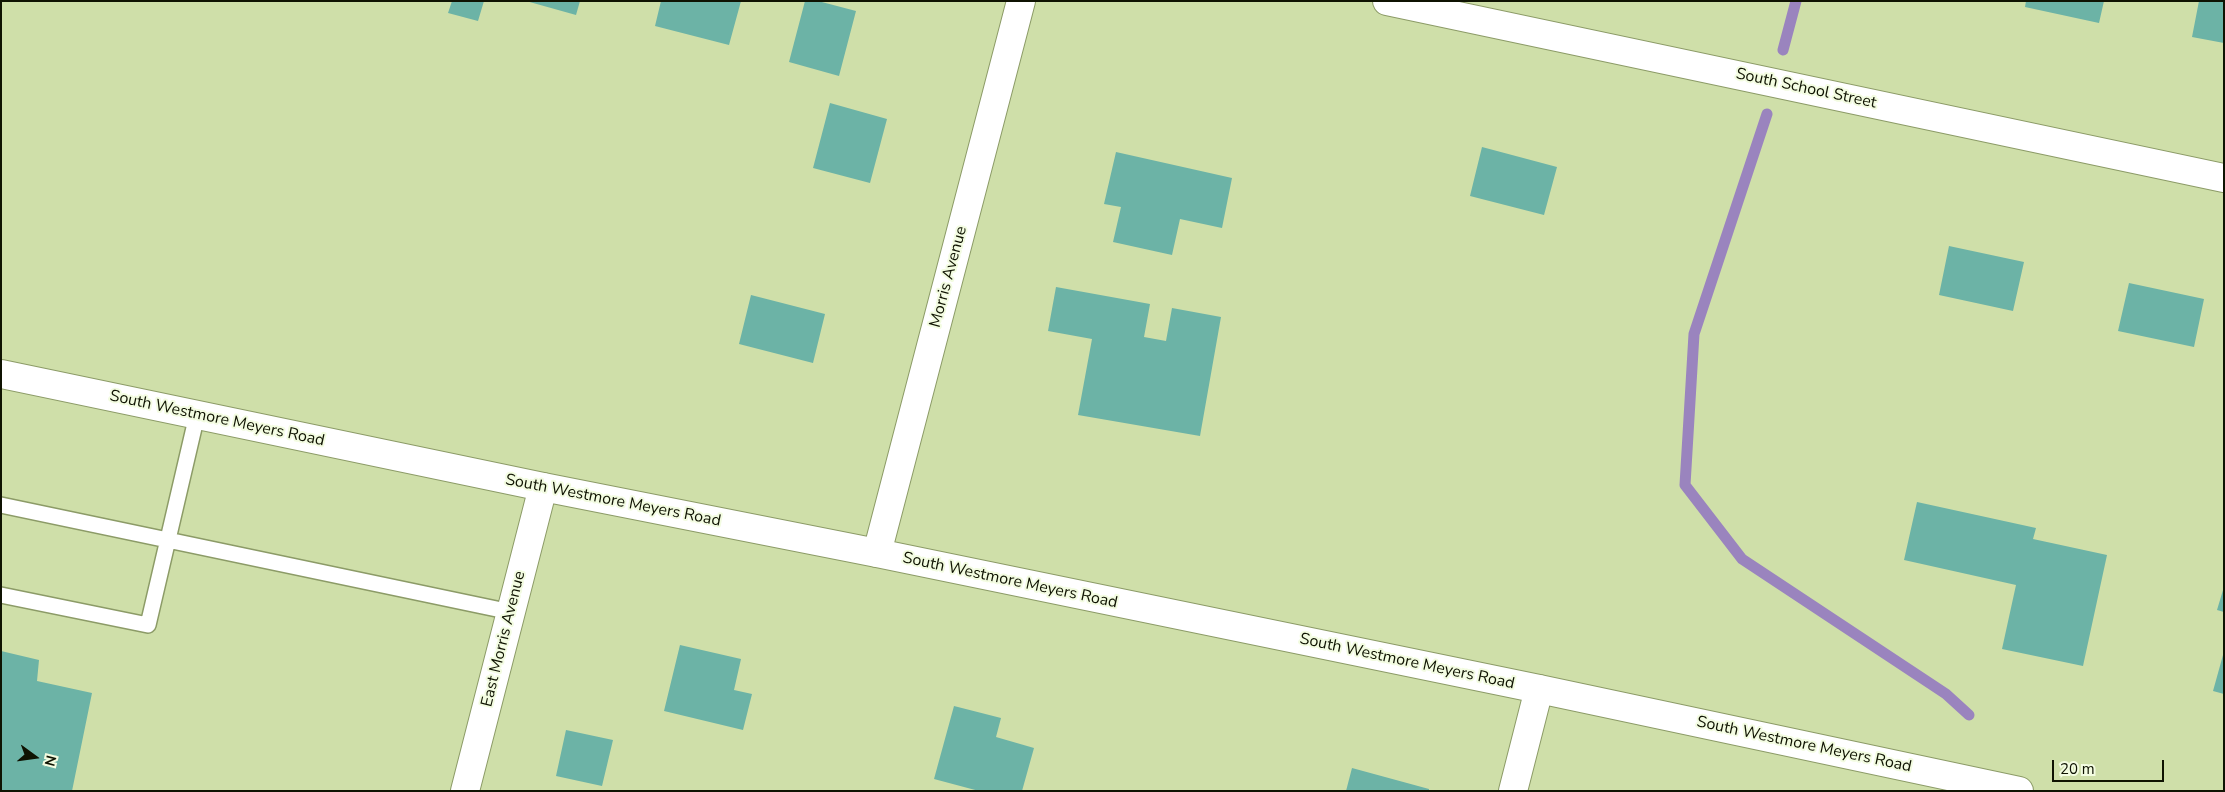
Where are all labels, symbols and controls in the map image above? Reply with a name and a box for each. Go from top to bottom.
street label: South School Street [1734,65,1878,113]
street label: Morris Avenue [926,224,972,330]
street label: South Westmore Meyers Road [108,387,326,451]
street label: South Westmore Meyers Road [504,471,722,531]
street label: South Westmore Meyers Road [901,549,1119,613]
street label: East Morris Avenue [478,569,530,709]
street label: South Westmore Meyers Road [1298,630,1516,694]
street label: South Westmore Meyers Road [1695,713,1913,777]
north arrow [10,732,60,782]
scale bar [2055,750,2168,782]
text: N [40,753,61,768]
text: 20 m [2060,759,2095,779]

